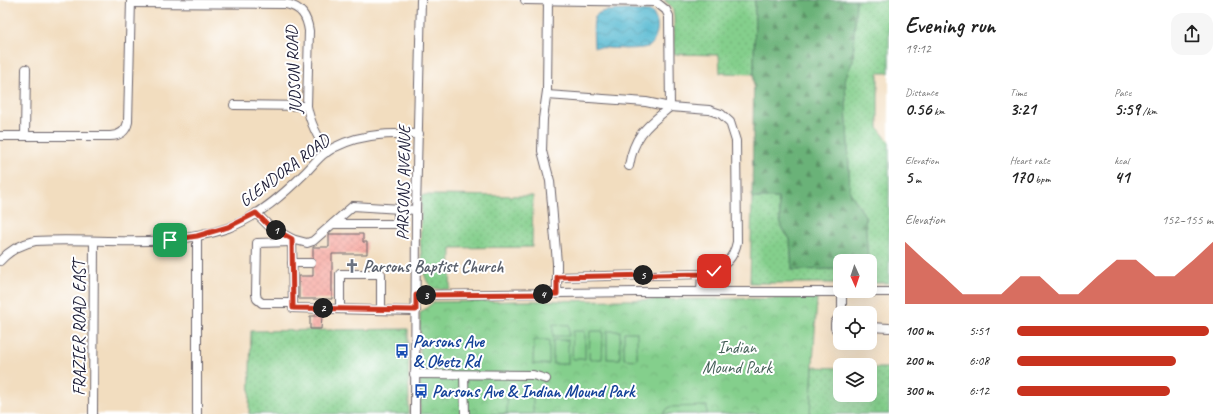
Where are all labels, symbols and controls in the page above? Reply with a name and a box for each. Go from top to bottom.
text: Evening run [905,12,995,40]
button: share [1171,13,1213,55]
street label: JUDSON ROAD [281,23,306,116]
text: 19:12 [905,41,931,57]
text: Distance [905,85,938,99]
text: Time [1010,85,1027,99]
text: Pace [1114,85,1131,99]
text: 0.56 [905,99,931,120]
text: 3:21 [1010,99,1036,120]
text: 5:59 [1114,99,1140,120]
text: km [931,104,945,118]
text: /km [1140,104,1157,118]
street label: PARSONS AVENUE [392,123,415,241]
street label: GLENDORA ROAD [235,128,335,211]
text: Elevation [905,153,939,167]
text: Heart rate [1010,153,1050,167]
text: kcal [1114,153,1129,167]
text: 5 [905,167,912,188]
text: 170 [1010,167,1033,188]
text: 41 [1114,167,1130,188]
text: m [912,172,921,186]
text: bpm [1033,172,1050,186]
text: Elevation [905,212,945,228]
text: 152–155 m [1162,212,1213,228]
pin: 1 [266,220,286,240]
pin [153,223,187,257]
text: 1 [274,223,278,237]
icon: arrive [159,229,181,251]
pin [697,254,731,288]
north arrow [833,254,877,298]
map controls [833,254,877,402]
street label: FRAZIER ROAD EAST [69,256,90,396]
place label: Parsons Baptist Church [363,256,505,277]
church icon: Parsons Baptist Church [344,258,360,274]
icon: check [703,260,725,282]
pin: 5 [633,265,653,285]
text: 5 [641,268,645,282]
pin: 4 [533,284,553,304]
pin: 3 [416,285,436,305]
text: 4 [541,287,545,301]
text: 3 [424,288,428,302]
pin: 2 [313,298,333,318]
text: 2 [321,301,325,315]
button: locate [833,306,877,350]
text: 100 m [905,323,933,339]
text: 5:51 [969,323,989,339]
place label: Parsons Ave & Obetz Rd [413,331,485,372]
park label: Indian Mound Park [702,337,774,378]
bus stop icon: Parsons Ave & Obetz Rd [394,343,410,359]
text: 200 m [905,353,933,369]
text: 6:08 [969,353,989,369]
button: layers [833,358,877,402]
place label: Parsons Ave & Indian Mound Park [432,381,636,402]
bus stop icon: Parsons Ave & Indian Mound Park [413,383,429,399]
text: 300 m [905,383,933,399]
text: 6:12 [969,383,989,399]

